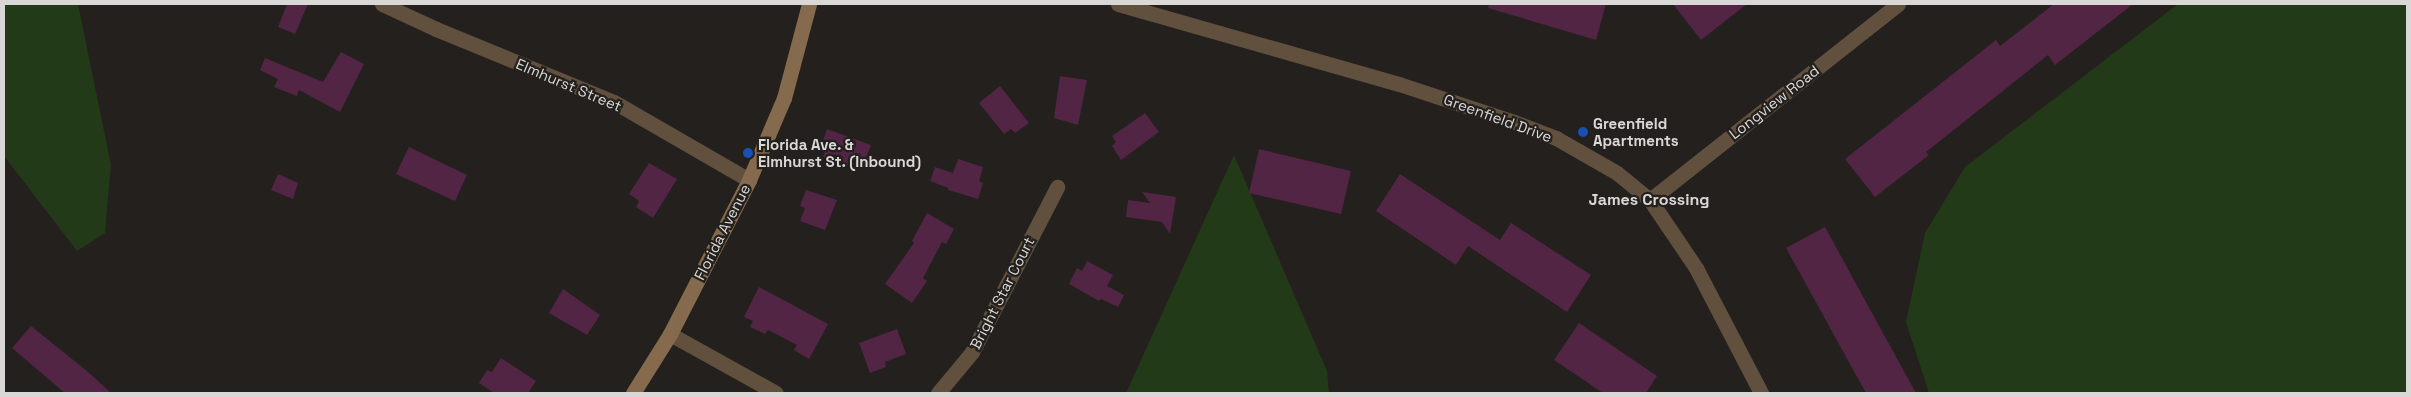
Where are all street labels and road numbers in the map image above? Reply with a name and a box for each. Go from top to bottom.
street label: Elmhurst Street [513,55,625,115]
street label: Longview Road [1725,61,1823,143]
street label: Greenfield Drive [1441,90,1555,146]
street label: Florida Avenue [690,181,754,283]
street label: Bright Star Court [966,234,1038,352]

